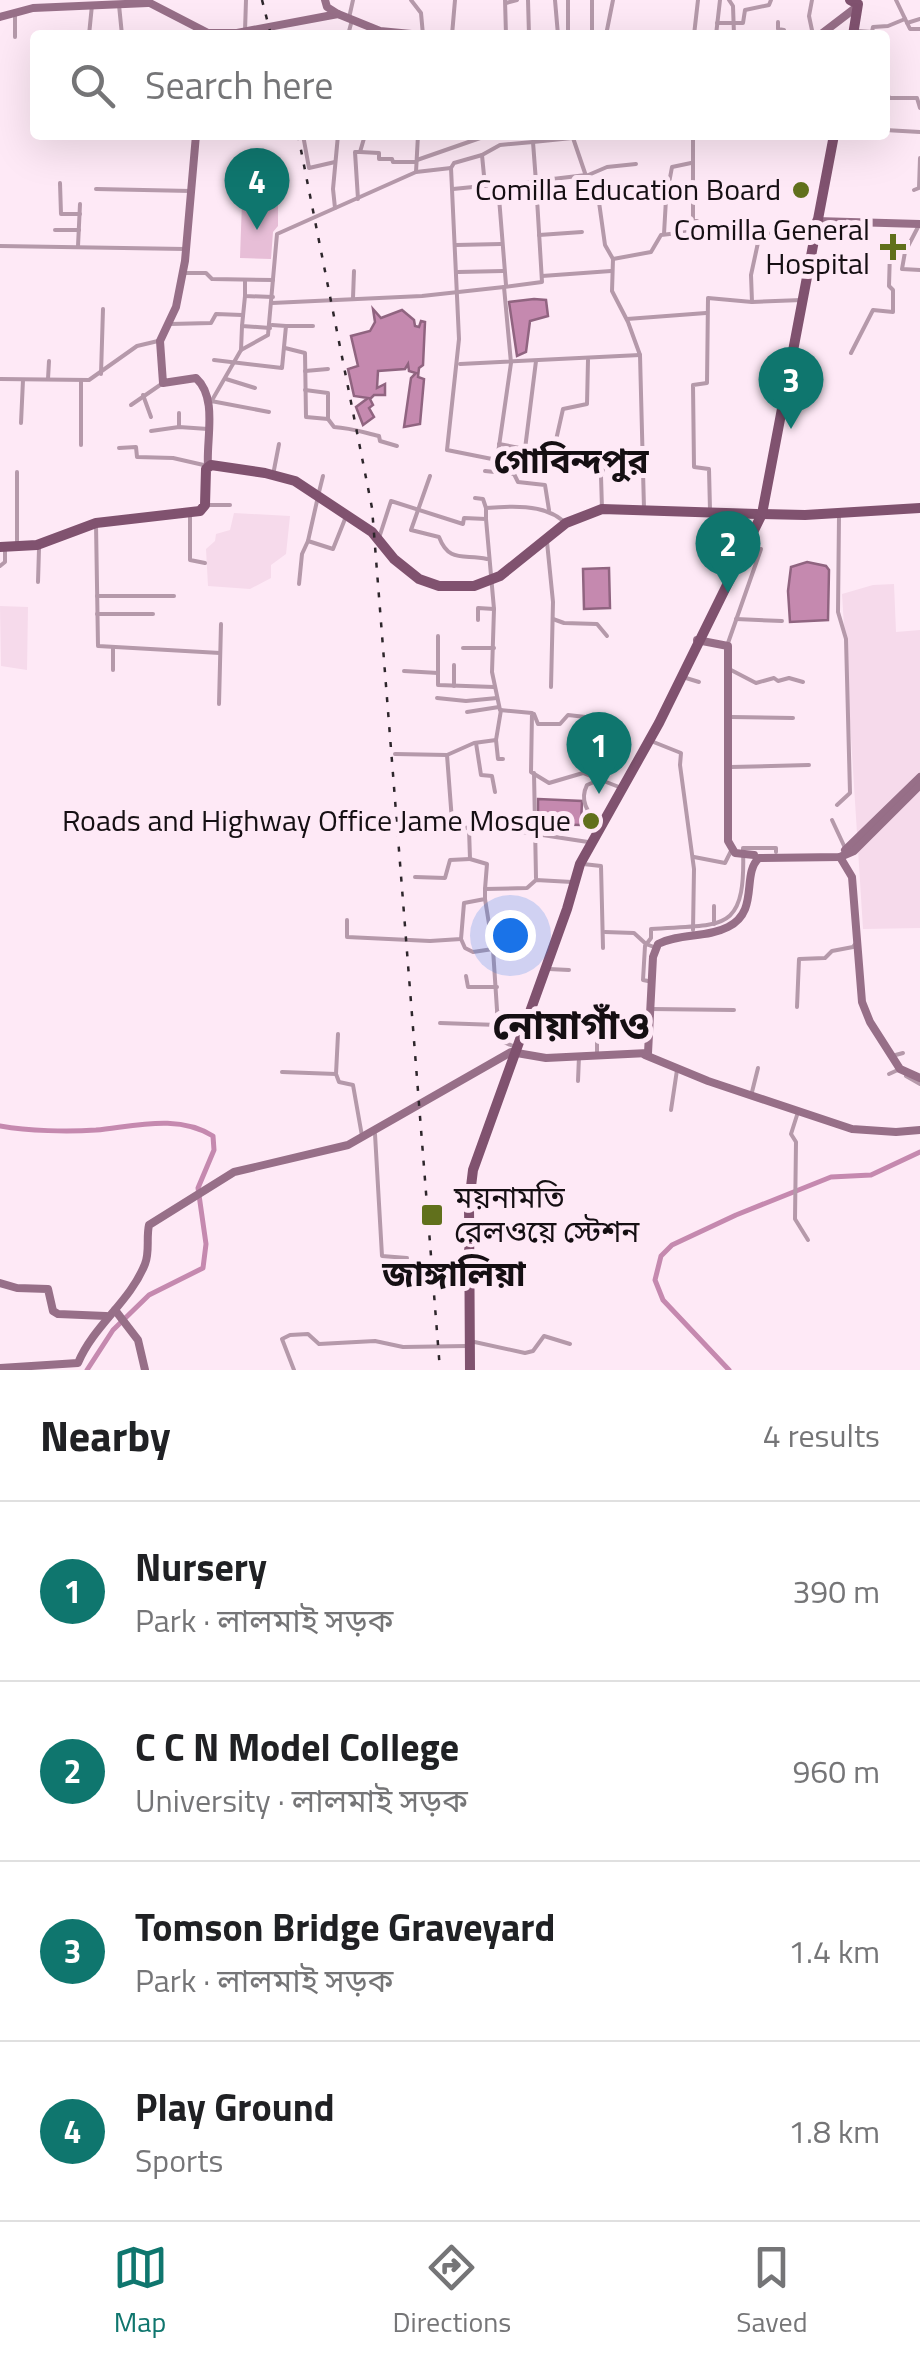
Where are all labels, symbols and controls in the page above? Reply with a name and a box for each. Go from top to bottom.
search box [30,30,890,140]
text: Search here [145,56,333,114]
icon: search [65,58,120,113]
pin: 4 [224,148,290,230]
place label: Comilla Education Board [475,166,781,212]
marker: Comilla Education Board [790,179,812,201]
place label: Comilla General Hospital [674,206,870,286]
marker: Comilla General Hospital [880,234,906,260]
pin: 3 [758,346,824,429]
district label: গোবিন্দপুর [493,433,649,487]
pin: 2 [696,510,760,593]
pin: 1 [566,712,632,794]
place label: Roads and Highway Office Jame Mosque [62,797,571,843]
marker: Roads and Highway Office Jame Mosque [580,810,602,832]
your location [485,910,536,961]
district label: নোয়াগাঁও [492,994,650,1055]
place label: ময়নামতি রেলওয়ে স্টেশন [453,1174,640,1254]
marker: ময়নামতি রেলওয়ে স্টেশন [419,1202,445,1228]
district label: জাঙ্গালিয়া [381,1246,527,1300]
text: Nearby [40,1403,171,1467]
text: 4 results [763,1411,880,1459]
text: Nursery [135,1538,267,1596]
text: 1 [64,1567,81,1615]
text: 390 m [792,1567,880,1615]
text: Park · লালমাই সড়ক [135,1596,393,1644]
text: C C N Model College [135,1718,459,1776]
text: 2 [64,1747,81,1795]
text: 960 m [792,1747,880,1795]
text: University · লালমাই সড়ক [135,1776,468,1824]
text: Tomson Bridge Graveyard [135,1898,555,1956]
text: 3 [64,1927,81,1975]
text: 1.4 km [788,1927,880,1975]
text: Park · লালমাই সড়ক [135,1956,393,2004]
text: Play Ground [135,2078,335,2136]
text: 4 [64,2107,81,2155]
text: 1.8 km [788,2107,880,2155]
text: Sports [135,2136,223,2184]
tab: Map [113,2240,168,2343]
tab: Directions [393,2240,511,2343]
tab: Saved [736,2240,807,2343]

